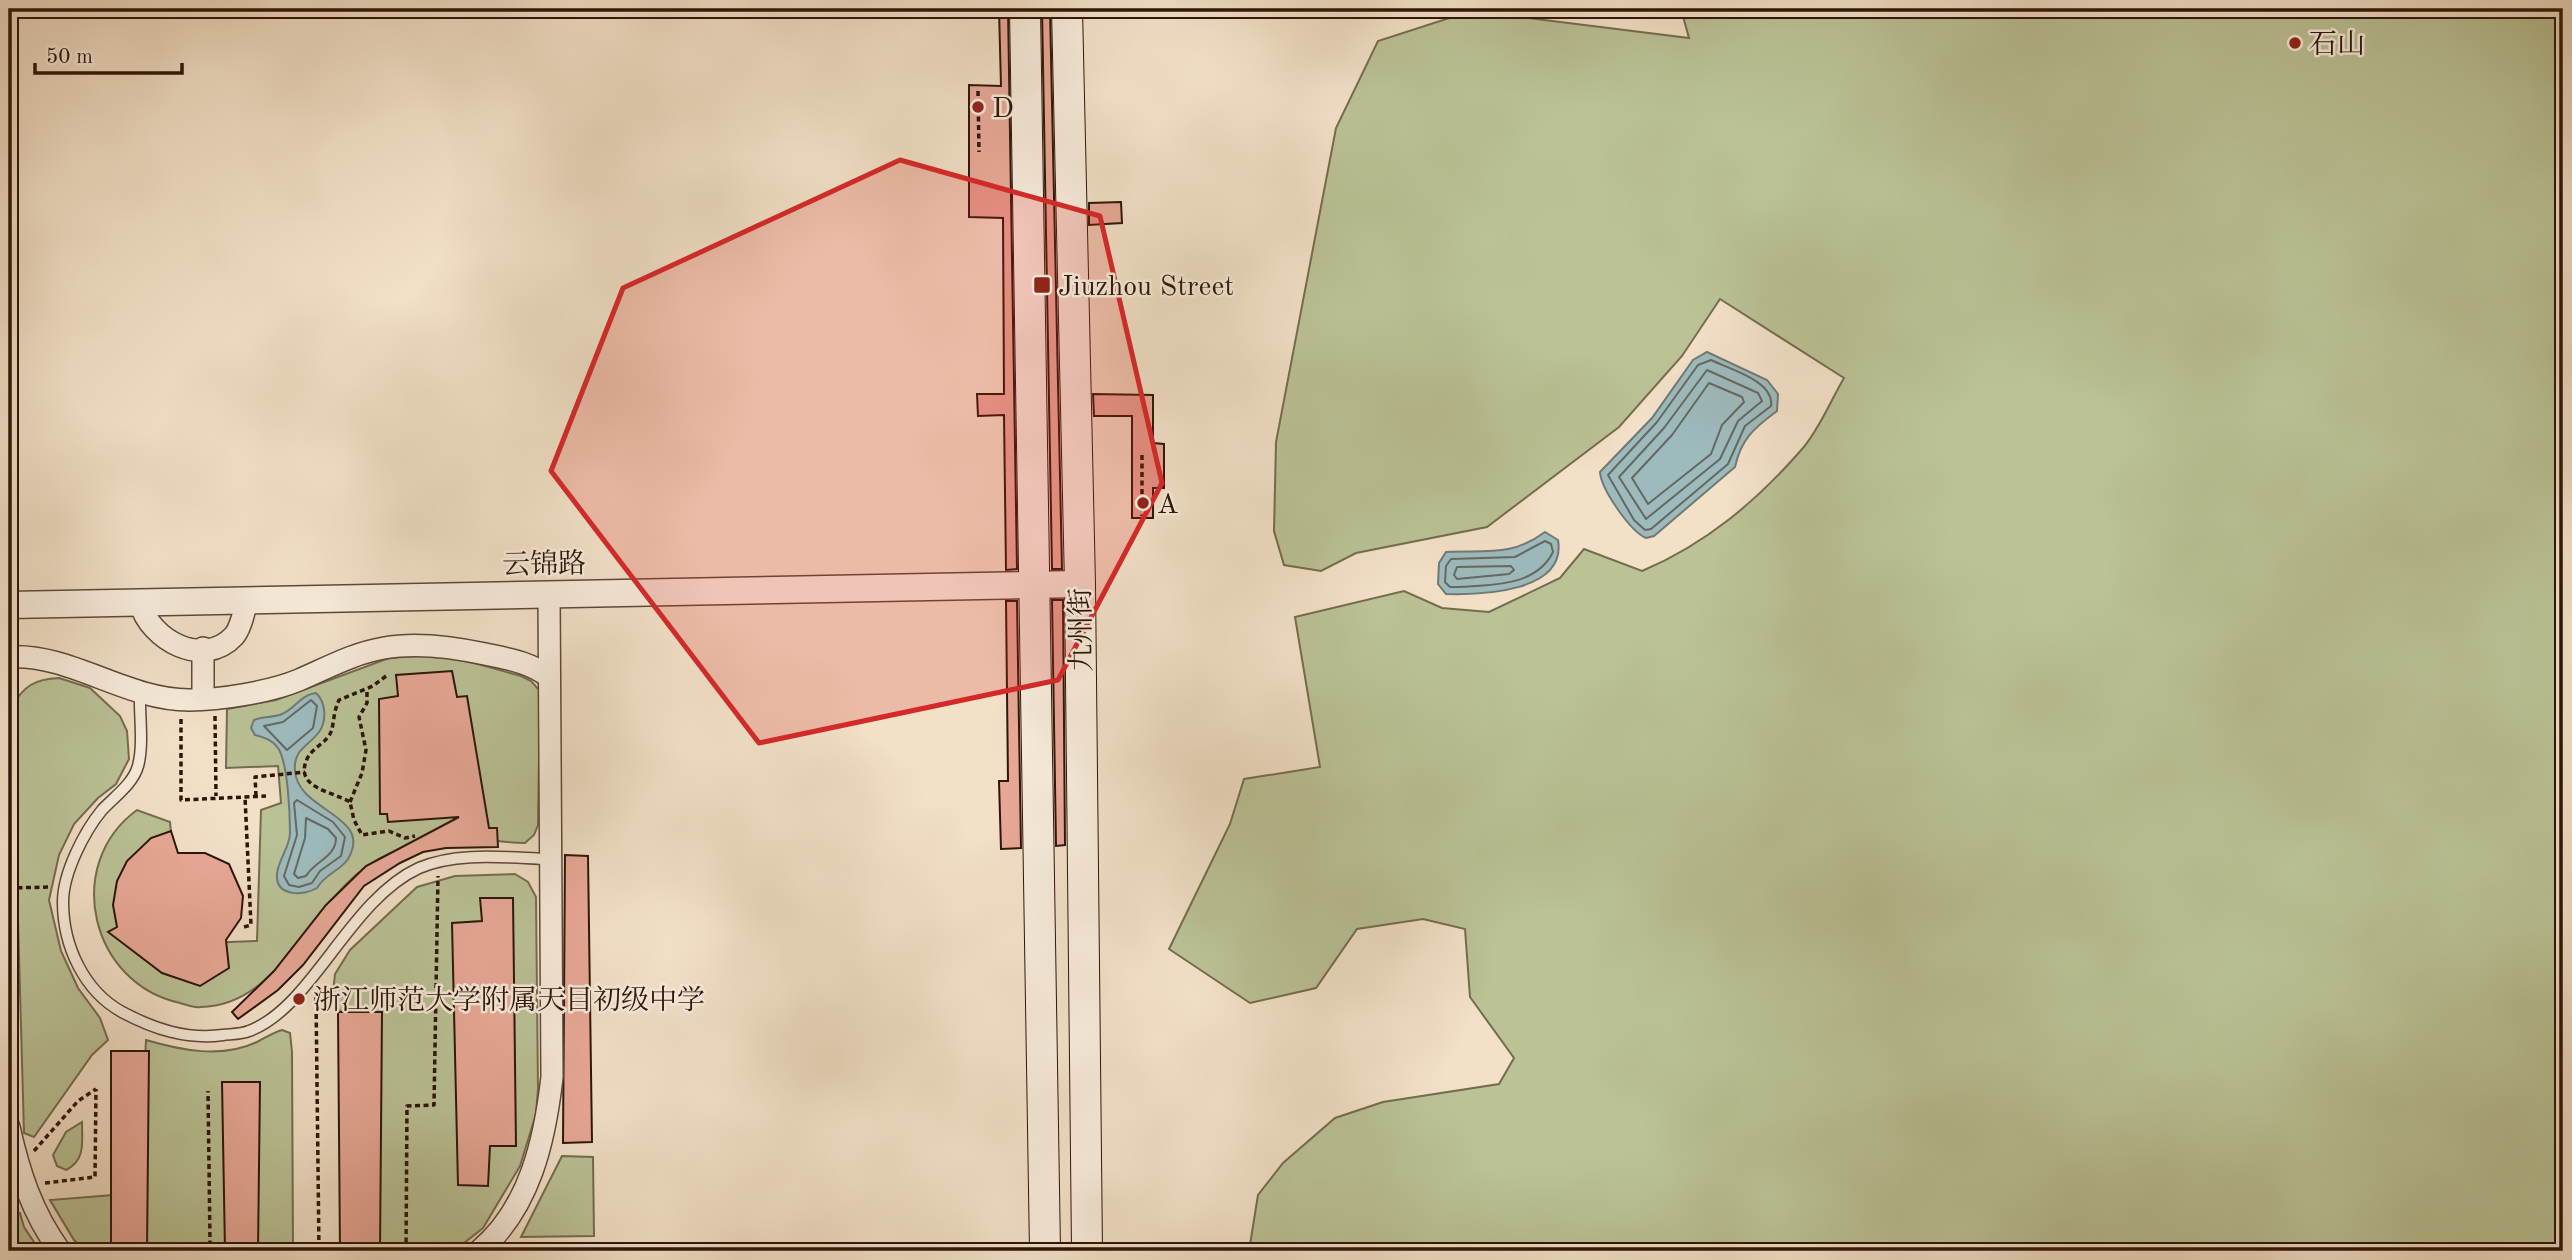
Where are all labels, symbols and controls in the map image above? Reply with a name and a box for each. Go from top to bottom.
place label: 石山 [2309,30,2365,60]
scale bar [35,32,182,76]
marker: 石山 [2287,35,2303,51]
text: 50 m [46,47,93,68]
place label: D [992,96,1014,124]
marker: D [970,99,986,115]
place label: Jiuzhou Street [1058,274,1234,302]
marker: Jiuzhou Street [1032,275,1052,295]
place label: A [1157,492,1178,520]
marker: A [1135,495,1151,511]
street label: 云锦路 [502,548,586,581]
street label: 九州街 [1065,588,1098,672]
place label: 浙江师范大学附属天目初级中学 [313,985,705,1016]
marker: 浙江师范大学附属天目初级中学 [291,991,307,1007]

